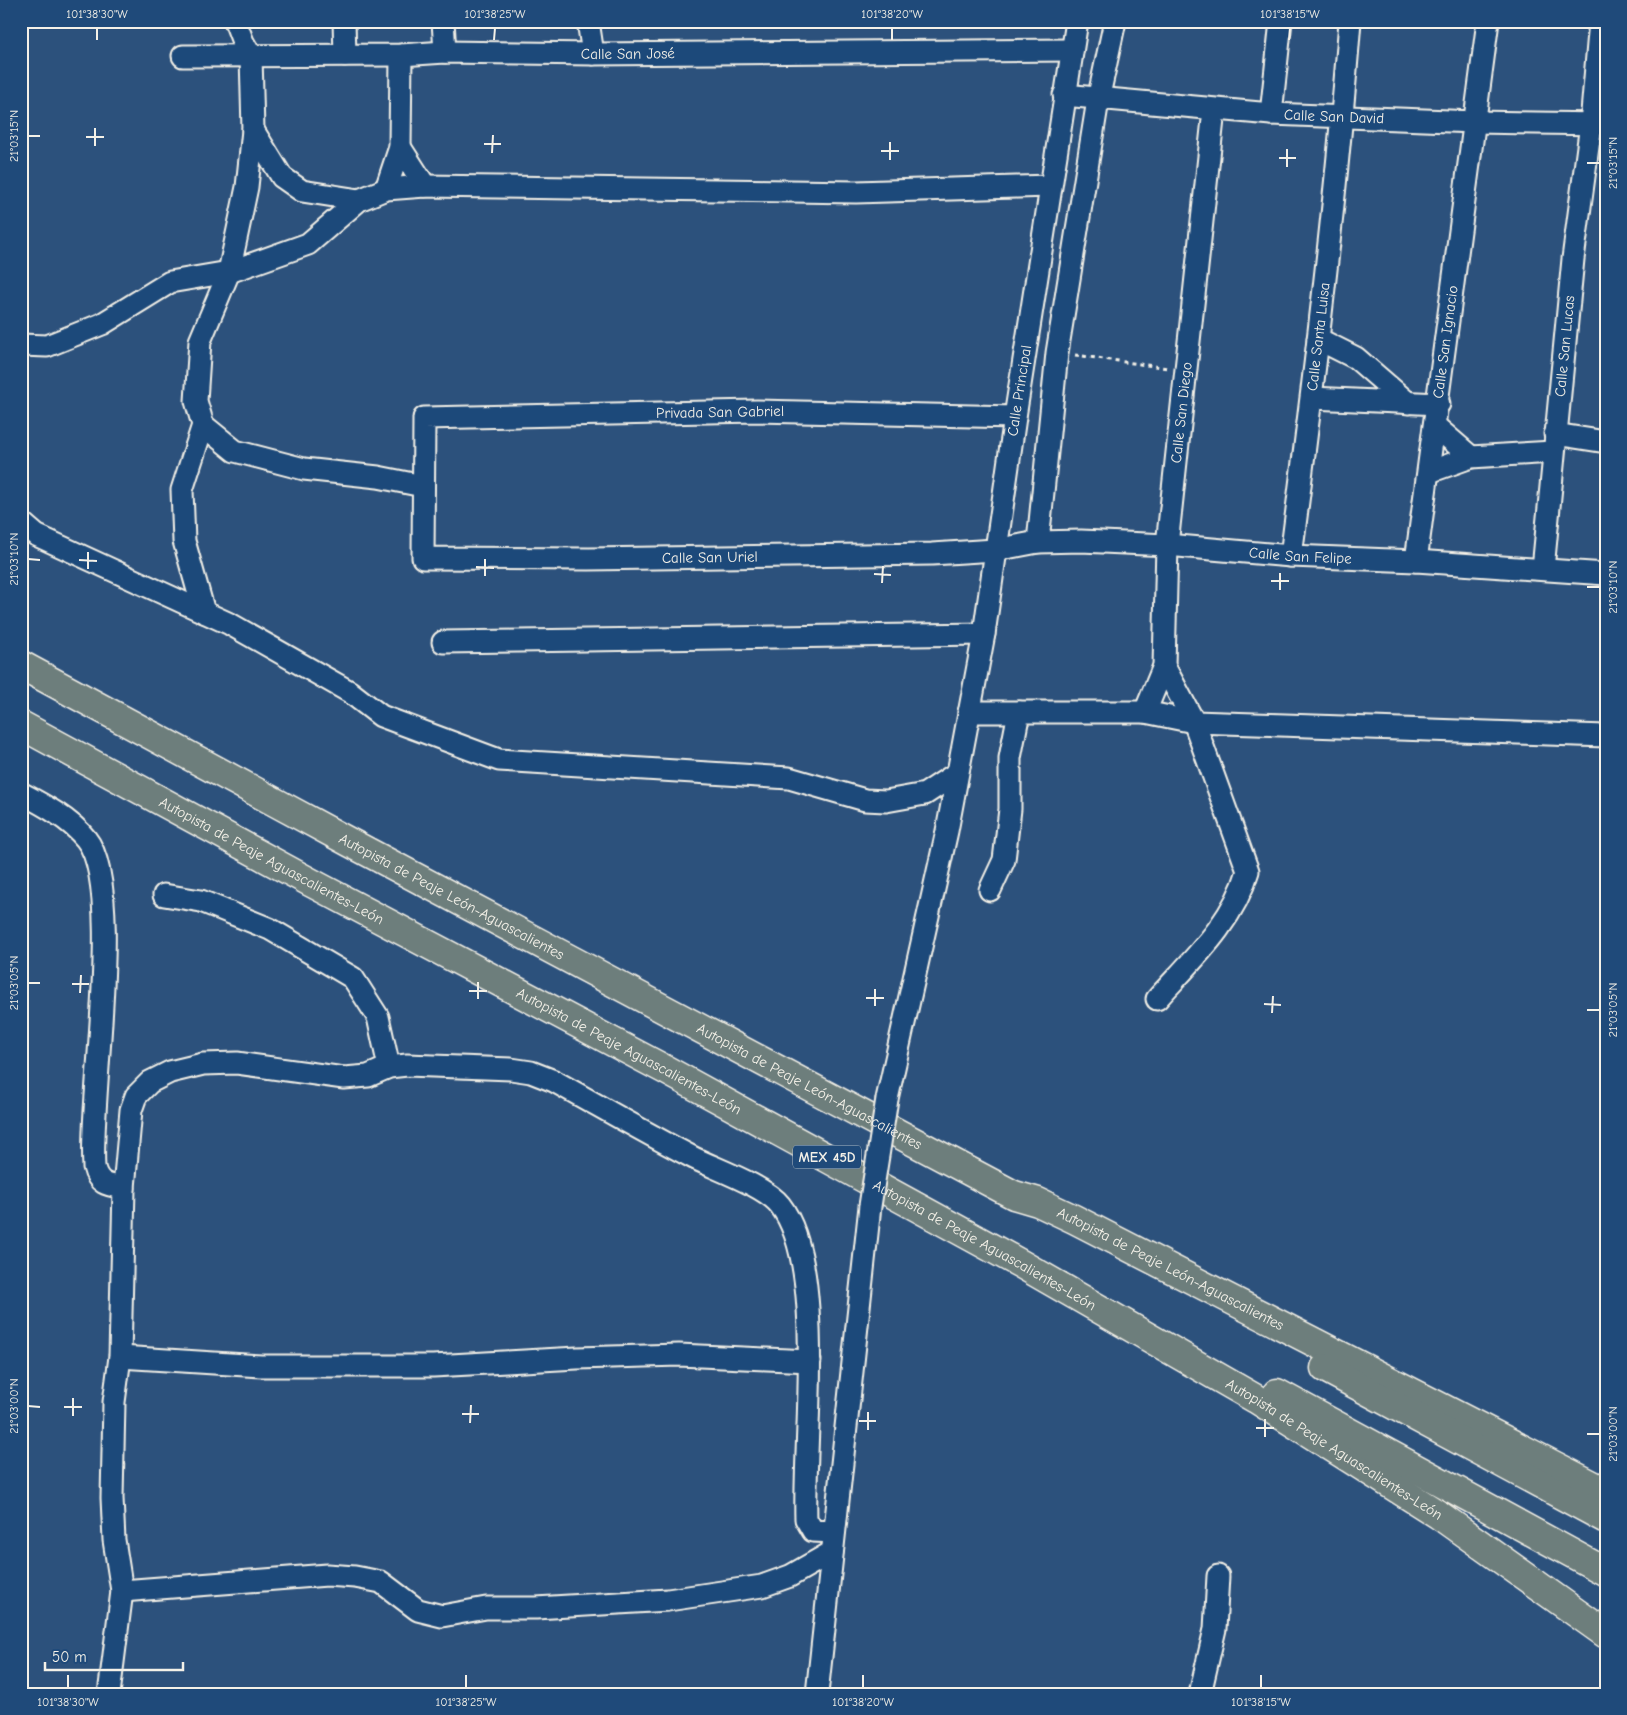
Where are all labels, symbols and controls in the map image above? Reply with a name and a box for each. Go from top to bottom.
text: 101°38'30"W [66,7,128,21]
text: 101°38'25"W [465,7,526,21]
text: 101°38'20"W [861,7,923,21]
text: 101°38'15"W [1260,7,1320,21]
street label: Calle San José [581,44,675,63]
street label: Calle San David [1284,106,1385,127]
text: 21°03'15"N [7,110,21,162]
text: 21°03'15"N [1606,137,1620,189]
street label: Calle Santa Luisa [1303,281,1334,392]
street label: Calle San Ignacio [1429,284,1462,400]
street label: Calle San Lucas [1551,295,1578,398]
street label: Calle Principal [1003,344,1035,437]
street label: Calle San Diego [1167,361,1196,464]
street label: Privada San Gabriel [656,402,784,422]
text: 21°03'10"N [7,533,21,585]
street label: Calle San Felipe [1248,543,1353,567]
street label: Calle San Uriel [662,548,758,567]
text: 21°03'10"N [1606,561,1620,613]
street label: Autopista de Peaje Aguascalientes-León [156,793,387,928]
street label: Autopista de Peaje León-Aguascalientes [336,829,567,964]
text: 21°03'05"N [7,956,21,1010]
text: 21°03'05"N [1606,983,1620,1037]
street label: Autopista de Peaje Aguascalientes-León [513,984,745,1119]
street label: Autopista de Peaje León-Aguascalientes [694,1019,925,1154]
road number: MEX 45D [793,1146,861,1168]
street label: Autopista de Peaje Aguascalientes-León [870,1176,1099,1314]
street label: Autopista de Peaje León-Aguascalientes [1054,1203,1287,1334]
street label: Autopista de Peaje Aguascalientes-León [1223,1375,1446,1524]
text: 21°03'00"N [7,1378,21,1434]
text: 21°03'00"N [1606,1406,1620,1462]
scale bar [45,1640,182,1672]
text: 50 m [52,1648,87,1666]
text: 101°38'30"W [37,1695,99,1709]
text: 101°38'25"W [436,1695,497,1709]
text: 101°38'20"W [832,1695,894,1709]
text: 101°38'15"W [1231,1695,1291,1709]

